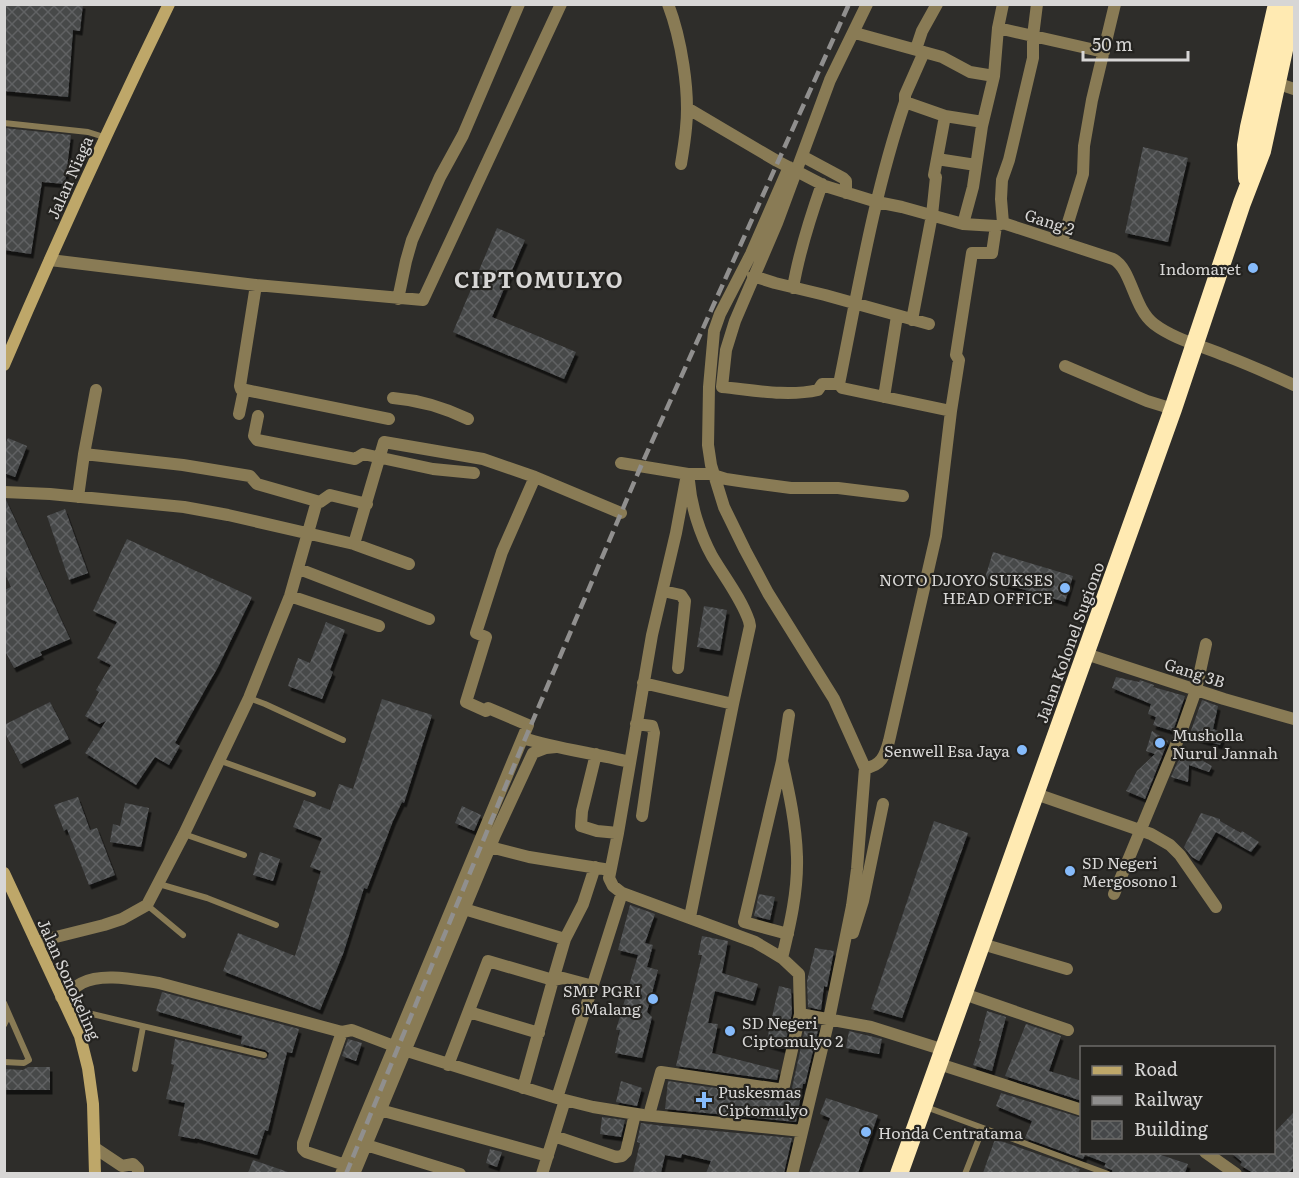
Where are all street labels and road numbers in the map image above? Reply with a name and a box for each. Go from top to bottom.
street label: Jalan Niaga [40,131,98,222]
street label: Gang 2 [1022,202,1078,240]
street label: Jalan Kolonel Sugiono [1029,558,1109,726]
street label: Gang 3B [1162,651,1228,693]
street label: Jalan Sonokeling [32,914,108,1044]

